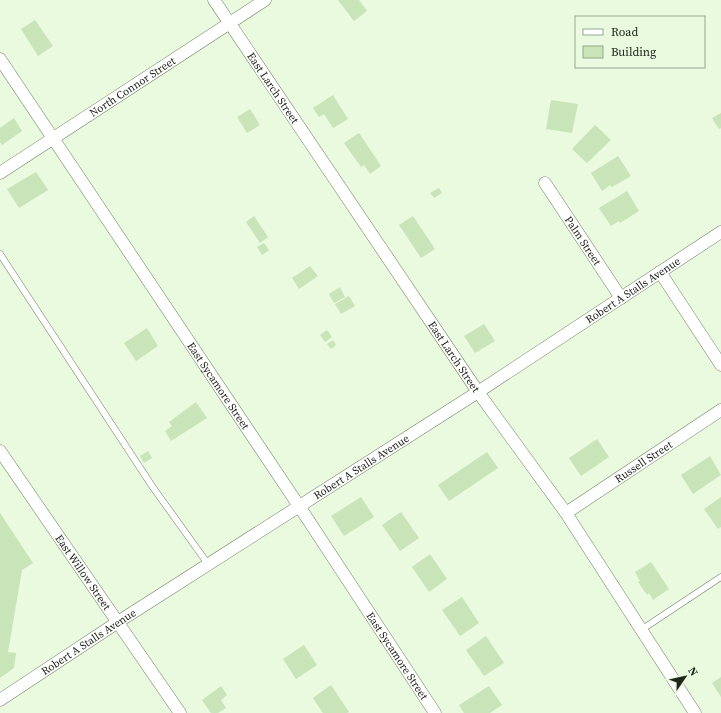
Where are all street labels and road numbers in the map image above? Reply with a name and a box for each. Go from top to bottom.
street label: East Larch Street [244,49,303,127]
street label: North Connor Street [86,53,179,120]
street label: Palm Street [561,213,605,269]
street label: Robert A Stalls Avenue [582,253,683,327]
street label: East Larch Street [425,318,484,396]
street label: East Sycamore Street [184,339,253,433]
street label: Robert A Stalls Avenue [310,430,412,503]
street label: Russell Street [612,437,676,486]
street label: East Willow Street [52,531,115,613]
street label: Robert A Stalls Avenue [38,605,139,678]
street label: East Sycamore Street [363,609,432,703]

